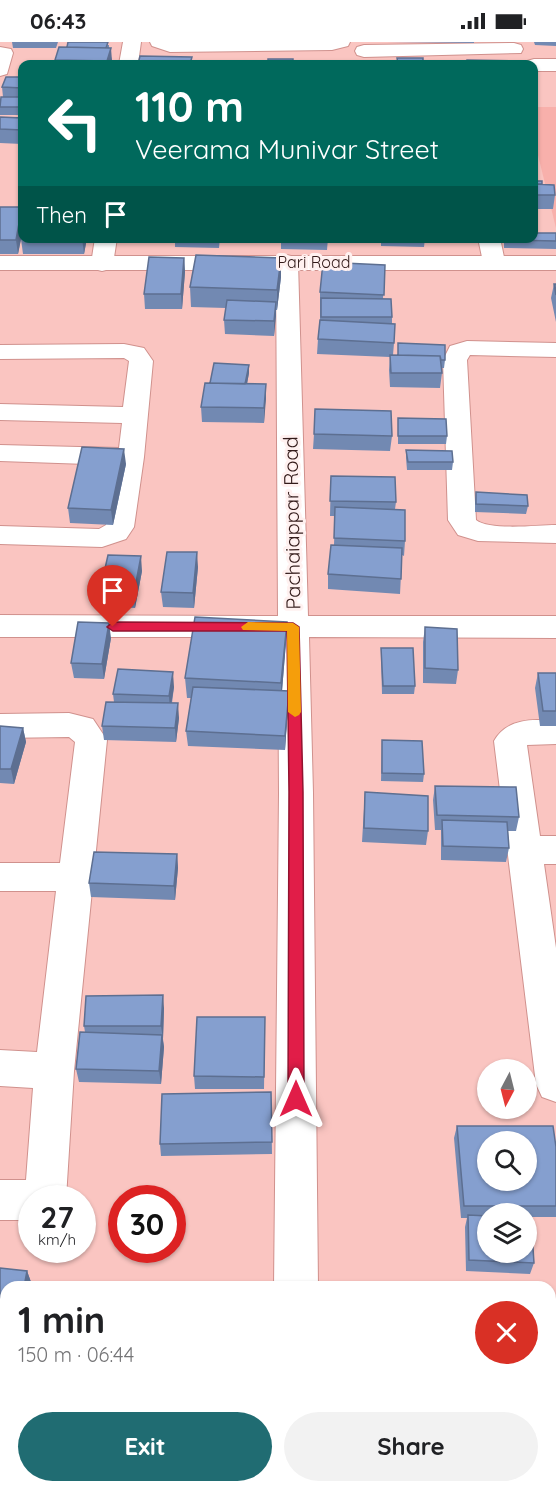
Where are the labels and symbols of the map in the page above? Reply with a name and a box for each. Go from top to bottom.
street label: Pari Road [278,252,350,272]
street label: Pachaiappar Road [277,436,306,610]
pin [87,565,138,627]
north arrow [477,1059,537,1119]
position arrow [264,1067,328,1131]
speed limit sign: 30 [108,1185,186,1263]

